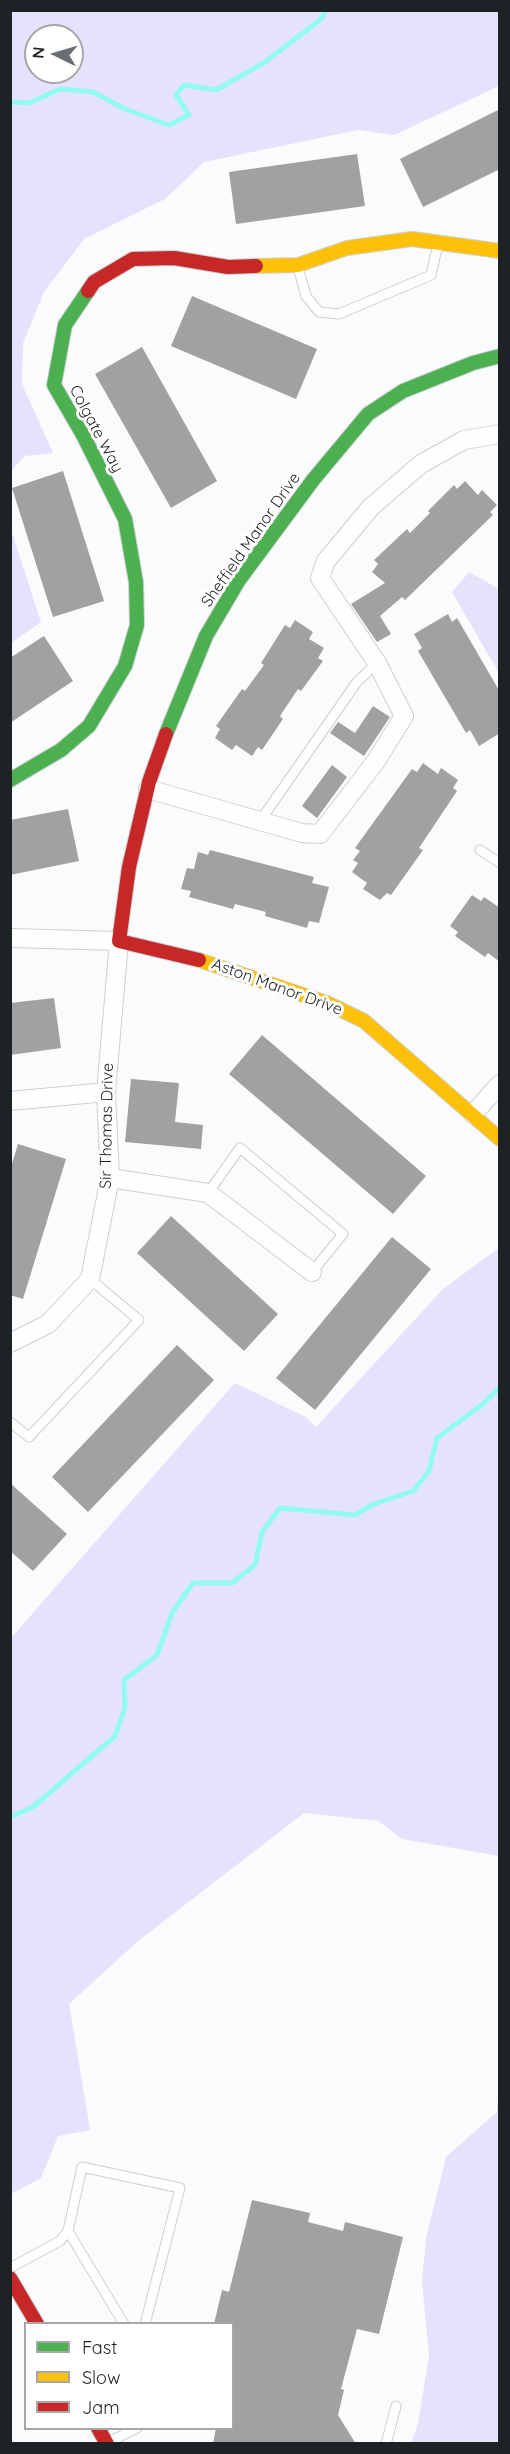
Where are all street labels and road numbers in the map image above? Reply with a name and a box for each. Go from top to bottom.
street label: Colgate Way [65,382,127,476]
street label: Sheffield Manor Drive [197,469,305,611]
street label: Aston Manor Drive [209,954,345,1020]
street label: Sir Thomas Drive [96,1063,118,1189]

